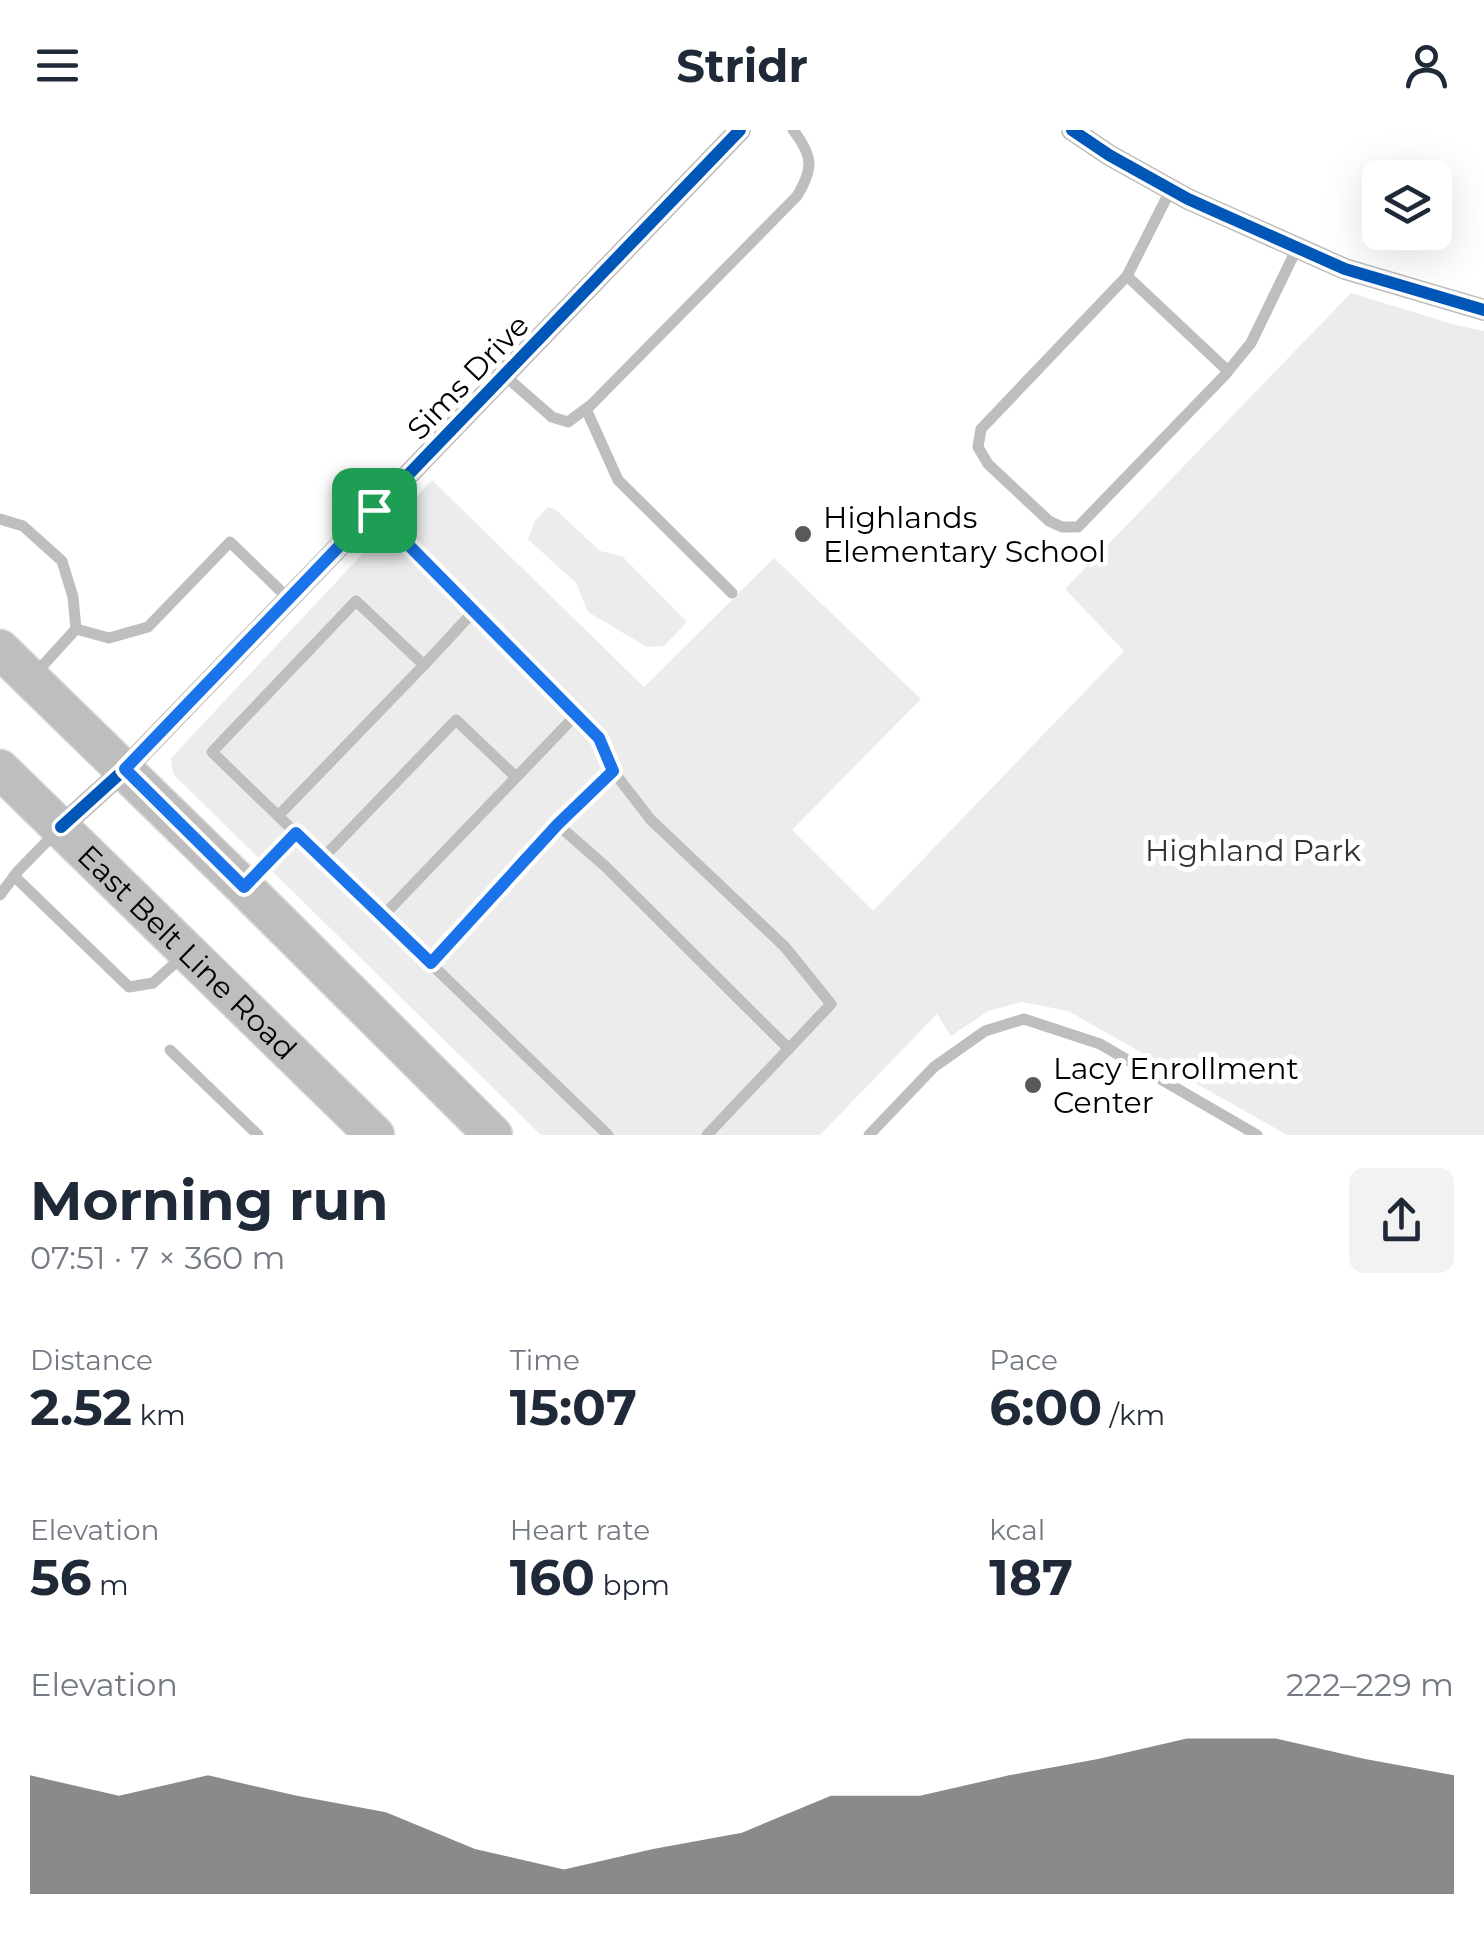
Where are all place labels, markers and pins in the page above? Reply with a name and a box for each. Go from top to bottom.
pin [332,468,417,553]
place label: Highlands Elementary School [823,499,1106,570]
marker: Highlands Elementary School [792,523,814,545]
place label: Lacy Enrollment Center [1053,1050,1299,1121]
marker: Lacy Enrollment Center [1022,1074,1044,1096]

